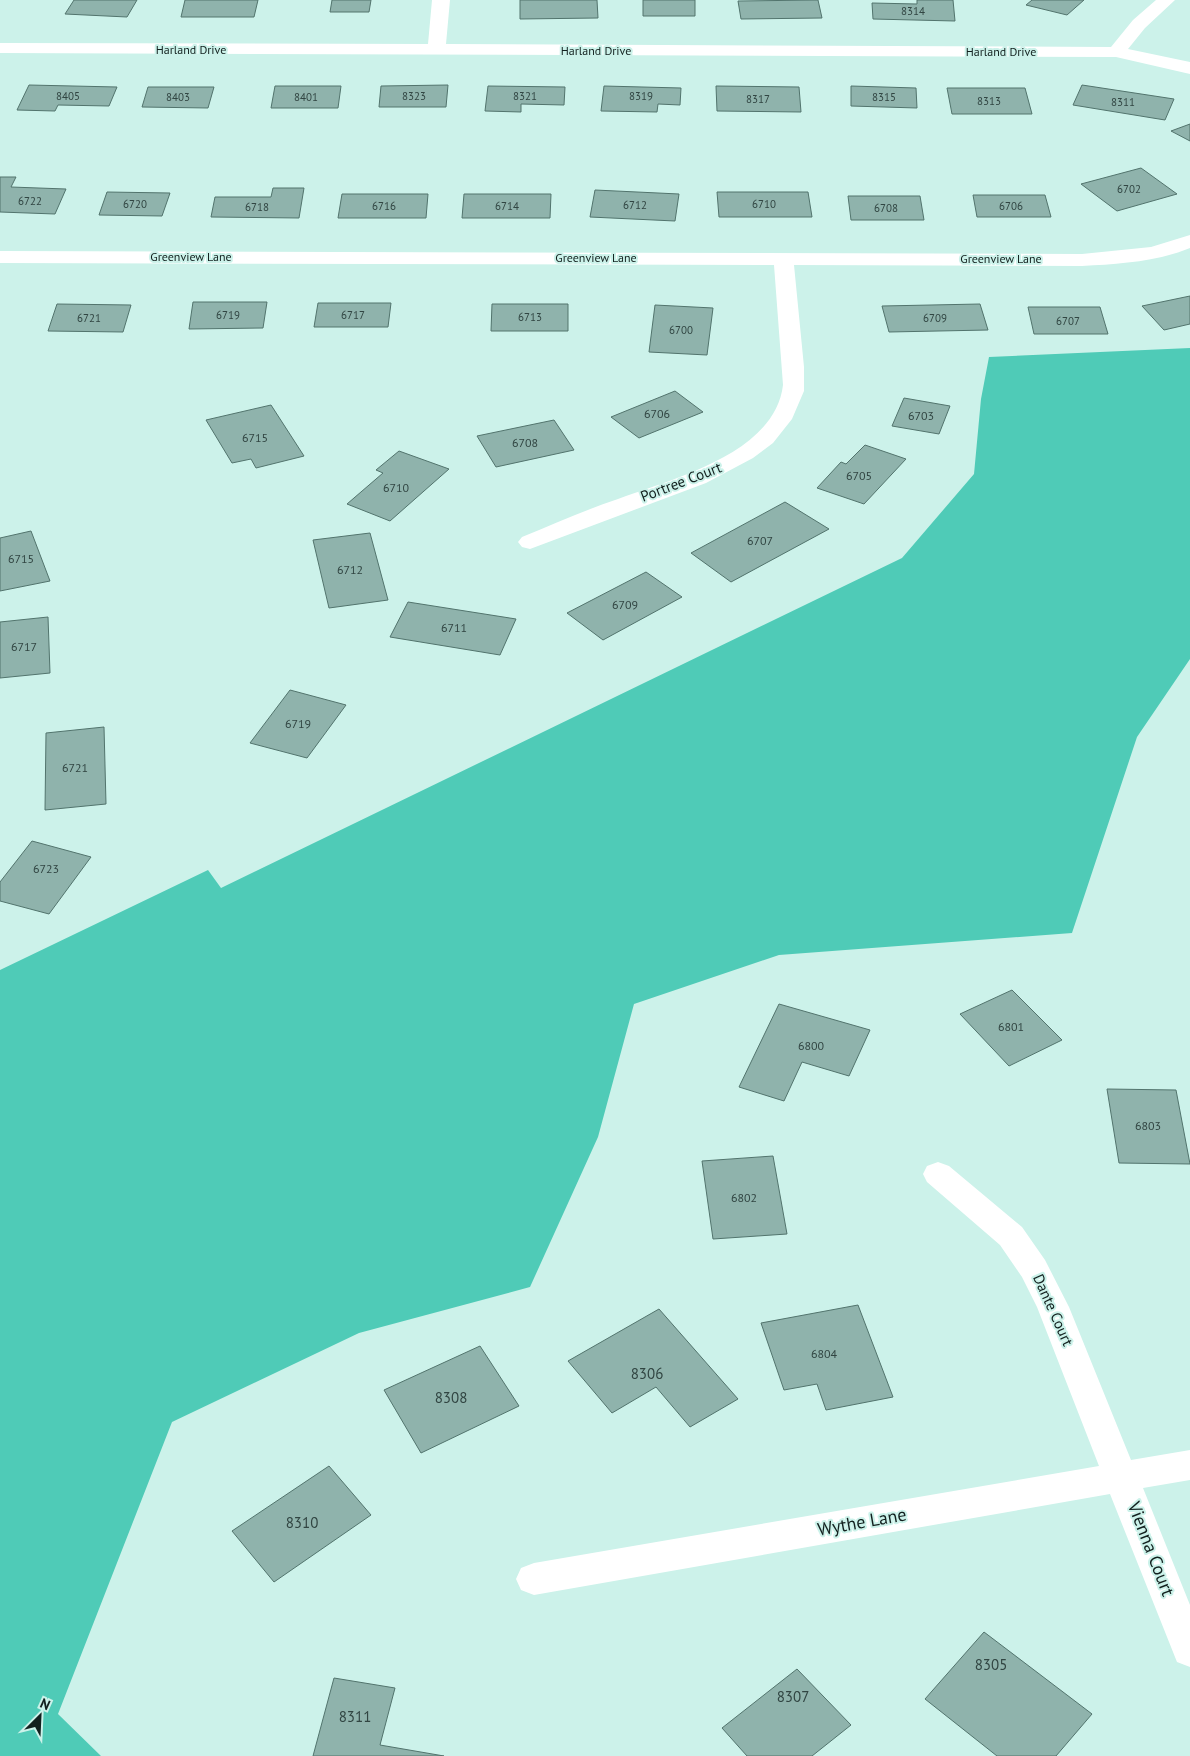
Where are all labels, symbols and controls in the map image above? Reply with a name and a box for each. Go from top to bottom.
house number: 8314 [901,4,925,18]
street label: Harland Drive [156,42,226,57]
street label: Harland Drive [561,43,631,58]
street label: Harland Drive [966,44,1036,59]
house number: 8405 [56,89,80,103]
house number: 8323 [402,89,426,103]
house number: 8321 [513,89,537,103]
house number: 8319 [629,89,653,103]
house number: 8403 [166,90,190,104]
house number: 8401 [294,90,318,104]
house number: 8315 [872,90,896,104]
house number: 8317 [746,92,770,106]
house number: 8313 [977,94,1001,108]
house number: 8311 [1111,95,1135,109]
house number: 6702 [1117,182,1141,196]
house number: 6722 [18,194,42,208]
house number: 6720 [123,197,147,211]
house number: 6710 [752,197,776,211]
house number: 6712 [623,198,647,212]
house number: 6716 [372,199,396,213]
house number: 6714 [495,199,519,213]
house number: 6706 [999,199,1023,213]
house number: 6718 [245,200,269,214]
house number: 6708 [874,201,898,215]
street label: Greenview Lane [150,249,232,264]
street label: Greenview Lane [555,250,637,265]
street label: Greenview Lane [960,251,1042,266]
house number: 6719 [216,308,240,322]
house number: 6717 [341,308,365,322]
house number: 6713 [518,310,542,324]
house number: 6721 [77,311,101,325]
house number: 6709 [923,311,947,325]
house number: 6707 [1056,314,1080,328]
house number: 6700 [669,323,693,337]
house number: 6706 [644,406,670,421]
house number: 6703 [908,408,934,423]
house number: 6715 [242,430,268,445]
house number: 6708 [512,435,538,450]
street label: Portree Court [637,457,724,506]
house number: 6705 [846,468,872,483]
house number: 6710 [383,480,410,495]
house number: 6707 [747,533,773,548]
house number: 6715 [8,551,34,566]
house number: 6712 [337,562,363,577]
house number: 6709 [612,597,638,612]
house number: 6711 [441,620,467,635]
house number: 6717 [11,639,37,654]
house number: 6719 [285,716,311,731]
house number: 6721 [62,760,88,775]
house number: 6723 [33,861,59,876]
house number: 6801 [998,1019,1024,1034]
house number: 6800 [798,1038,825,1053]
house number: 6803 [1135,1118,1161,1133]
house number: 6802 [731,1190,757,1205]
street label: Dante Court [1029,1271,1078,1349]
house number: 6804 [811,1346,838,1361]
house number: 8306 [631,1364,663,1383]
house number: 8308 [435,1388,467,1407]
street label: Vienna Court [1123,1497,1180,1599]
street label: Wythe Lane [816,1502,908,1541]
house number: 8310 [286,1513,318,1532]
house number: 8305 [975,1655,1007,1674]
house number: 8307 [777,1687,809,1706]
north arrow [15,1691,65,1741]
text: N [37,1694,53,1714]
house number: 8311 [339,1707,371,1726]

